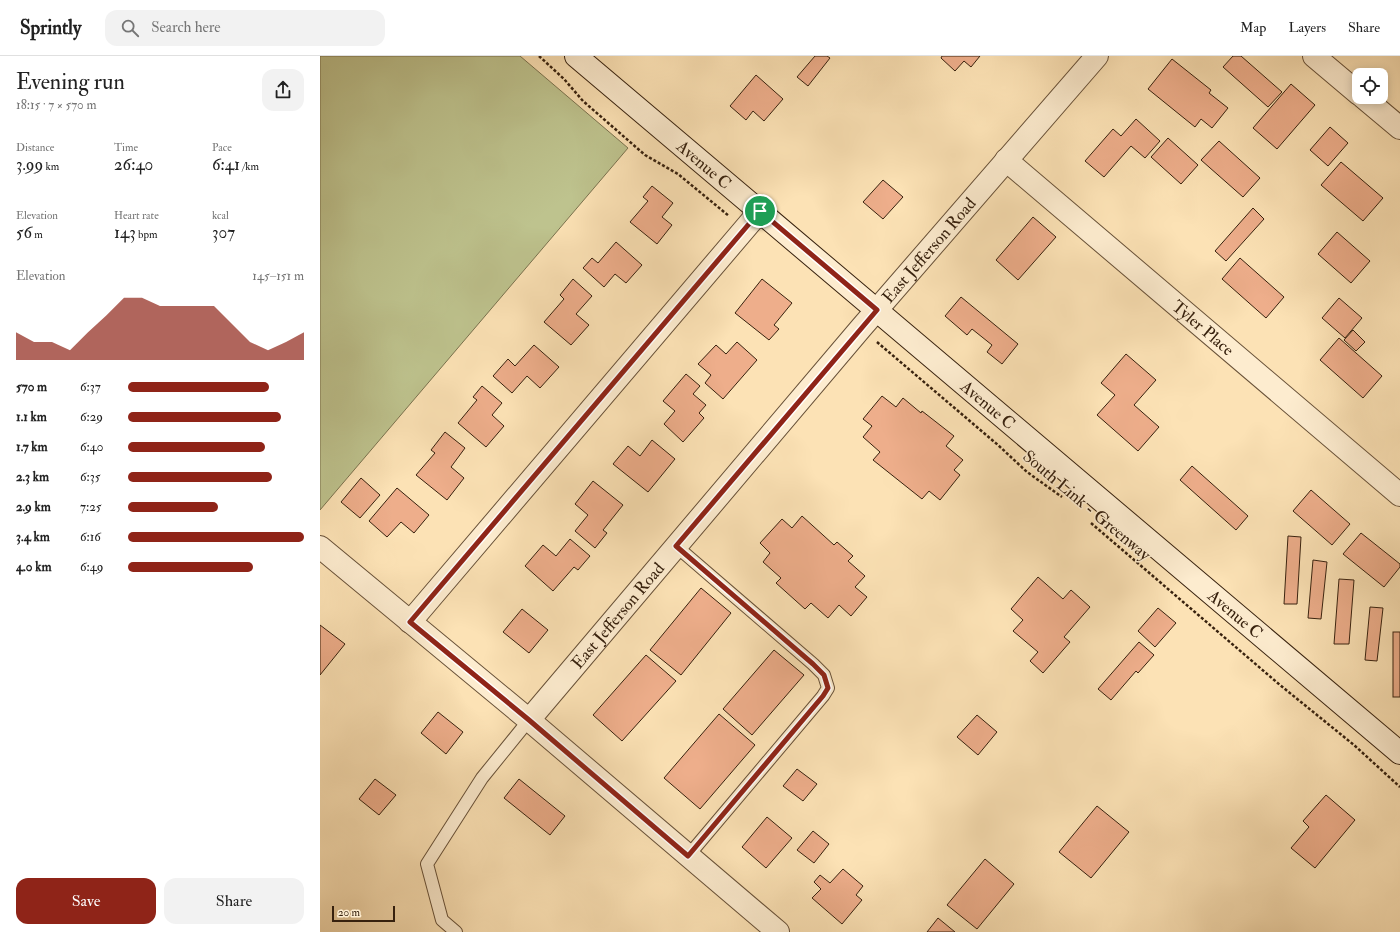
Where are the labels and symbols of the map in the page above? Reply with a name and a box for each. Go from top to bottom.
street label: Avenue C [671,135,736,194]
street label: East Jefferson Road [878,193,981,307]
pin [743,194,777,228]
street label: Tyler Place [1168,296,1238,360]
street label: Avenue C [955,375,1020,434]
street label: South Link - Greenway [1018,446,1155,566]
street label: East Jefferson Road [567,558,669,673]
street label: Avenue C [1203,585,1267,643]
scale bar [332,904,395,923]

